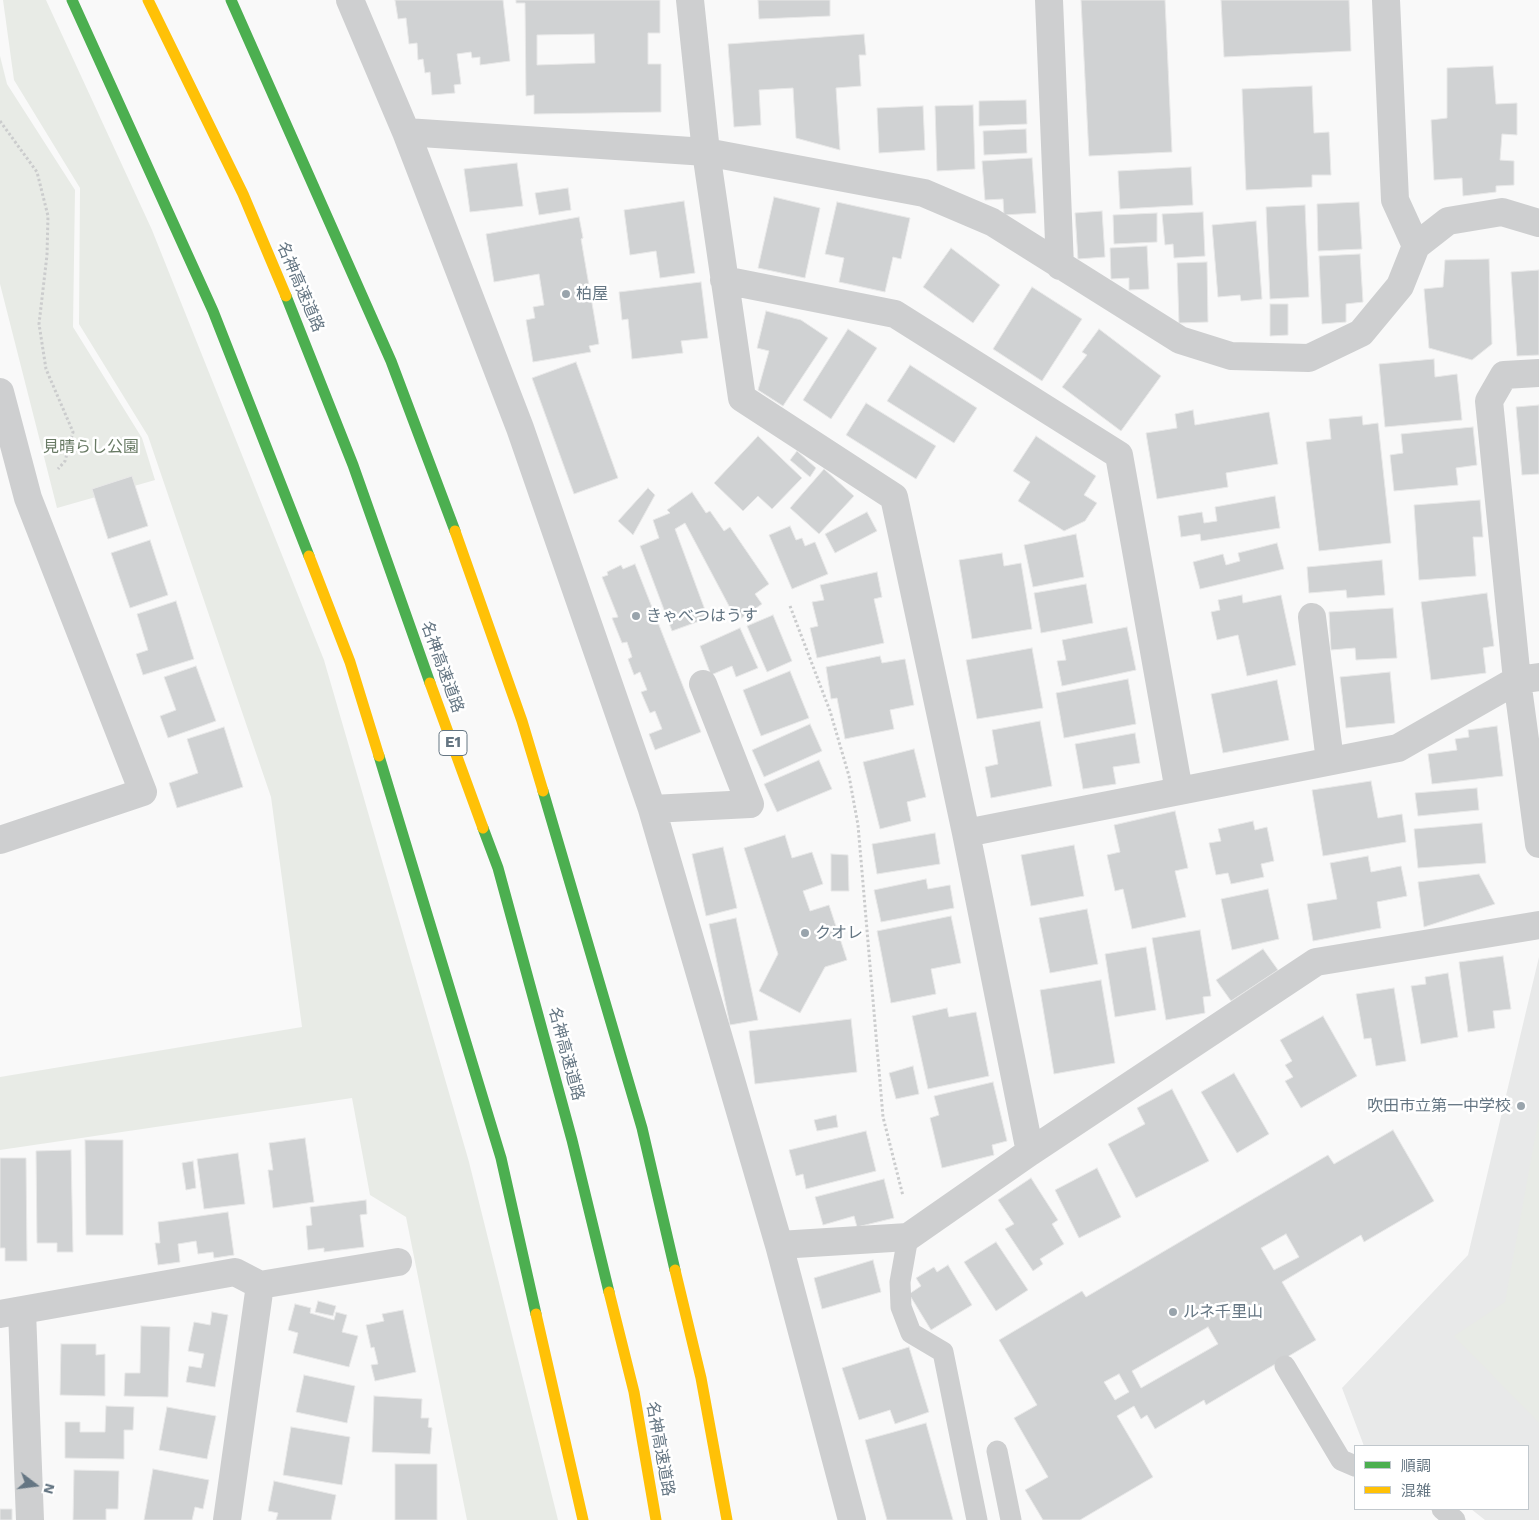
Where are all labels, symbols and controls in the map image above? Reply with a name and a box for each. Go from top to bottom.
street label: 名神高速道路 [272,239,328,335]
place label: 柏屋 [576,284,608,304]
marker: 柏屋 [560,288,572,300]
park label: 見晴らし公園 [43,437,139,457]
place label: きゃべつはうす [646,606,758,626]
marker: きゃべつはうす [630,610,642,622]
street label: 名神高速道路 [417,619,467,715]
road number: E1 [439,730,467,756]
place label: クオレ [815,923,863,943]
marker: クオレ [799,927,811,939]
street label: 名神高速道路 [544,1005,588,1103]
place label: 吹田市立第一中学校 [1367,1096,1511,1116]
marker: 吹田市立第一中学校 [1515,1100,1527,1112]
place label: ルネ千里山 [1183,1302,1263,1322]
marker: ルネ千里山 [1167,1306,1179,1318]
street label: 名神高速道路 [642,1400,678,1498]
legend [1354,1445,1529,1510]
text: 順調 [1401,1457,1431,1475]
north arrow [10,1460,60,1510]
text: N [40,1482,59,1496]
text: 混雑 [1401,1482,1431,1500]

